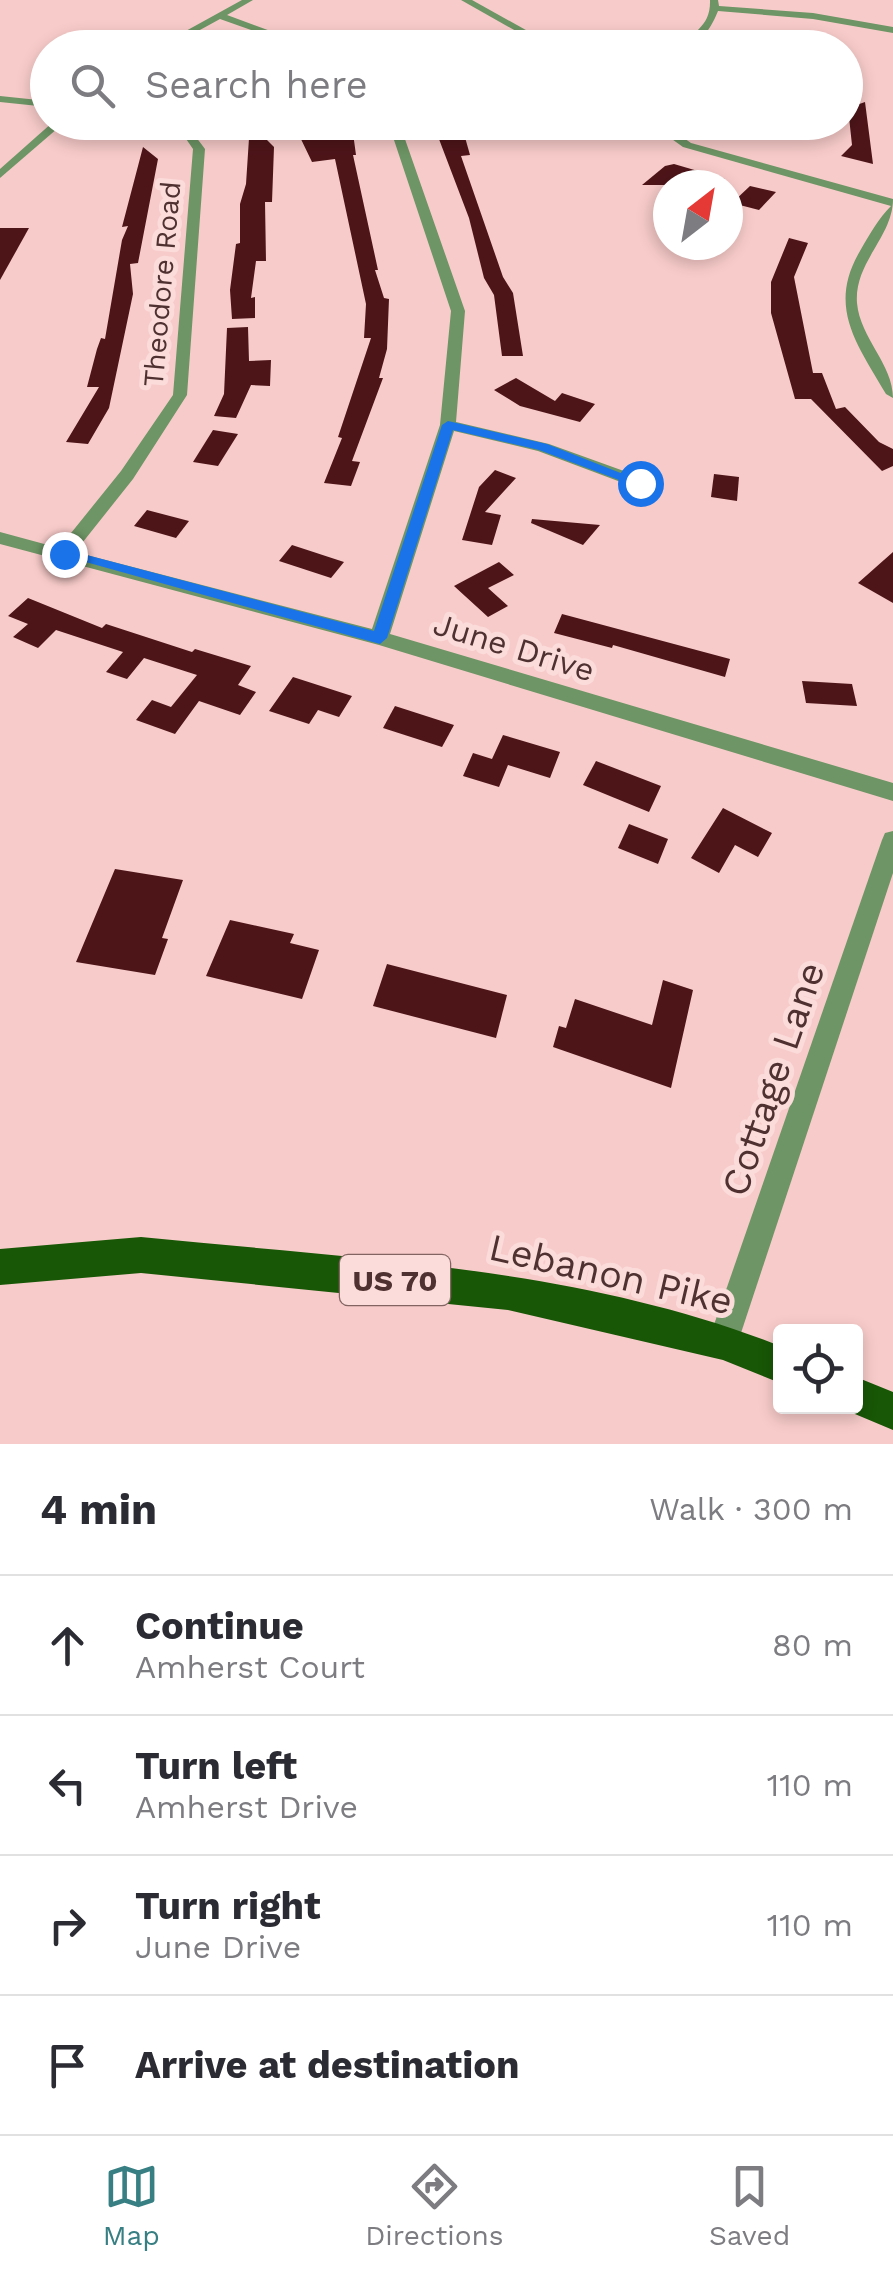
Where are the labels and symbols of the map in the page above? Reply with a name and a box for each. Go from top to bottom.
north arrow [653,170,743,260]
street label: Theodore Road [137,180,187,388]
route start [618,461,664,507]
route end [42,532,88,578]
street label: June Drive [429,605,599,689]
street label: Cottage Lane [712,956,834,1202]
street label: Lebanon Pike [485,1225,737,1323]
road number: US 70 [340,1255,450,1305]

